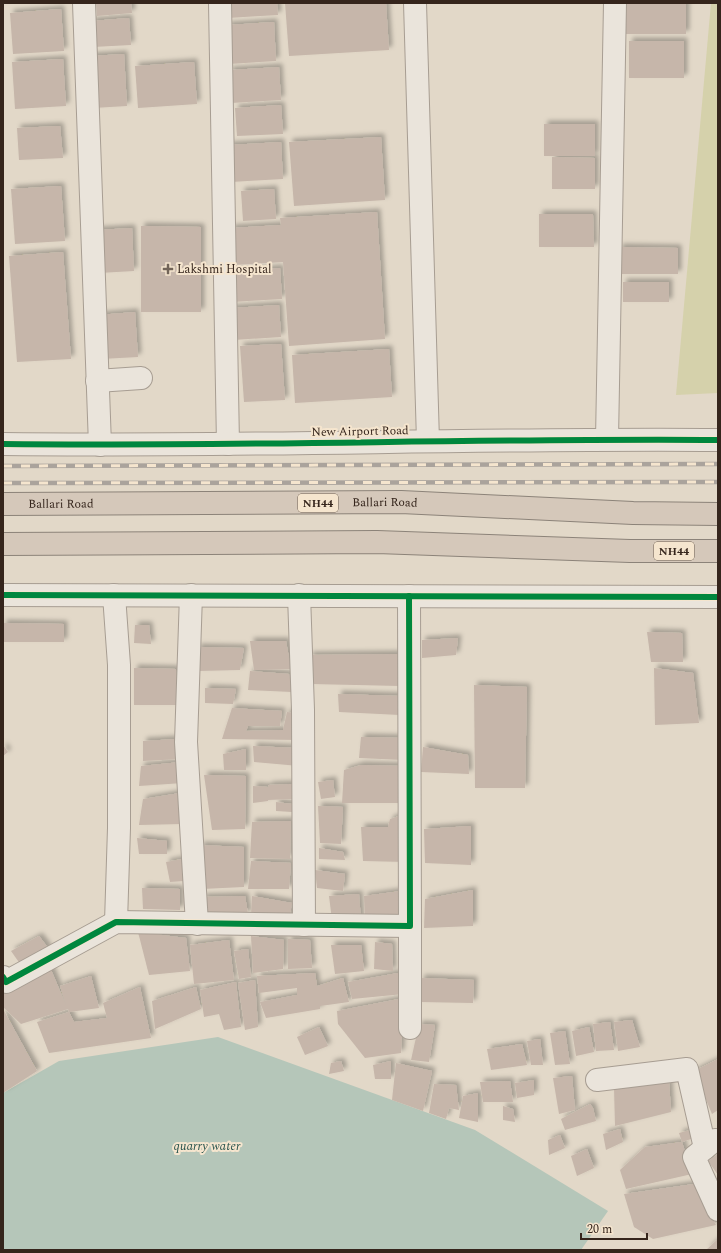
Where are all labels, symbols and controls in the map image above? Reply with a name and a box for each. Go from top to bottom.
place label: Lakshmi Hospital [177,260,272,279]
marker: Lakshmi Hospital [162,263,174,275]
street label: New Airport Road [311,421,409,442]
street label: Ballari Road [352,493,418,513]
road number: NH44 [298,494,338,512]
street label: Ballari Road [28,495,94,514]
road number: NH44 [654,542,694,560]
water label: quarry water [174,1136,241,1156]
scale bar [581,1215,647,1241]
text: 20 m [587,1220,612,1239]

